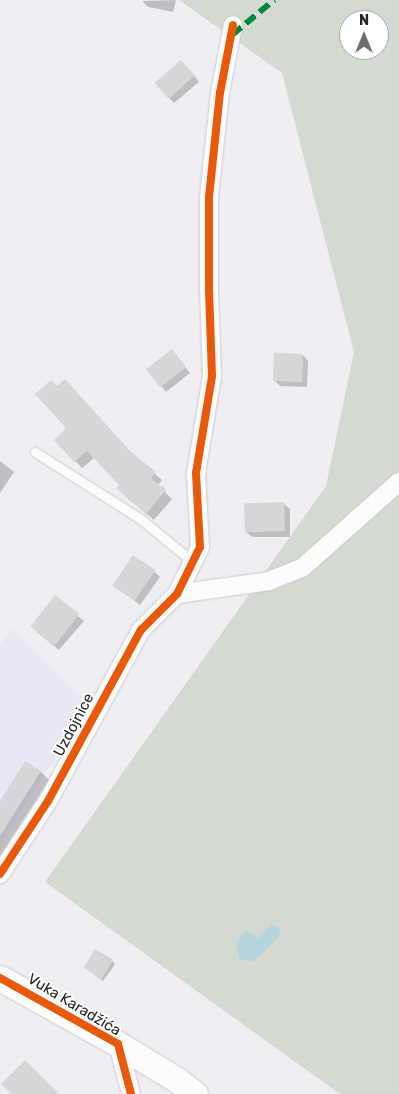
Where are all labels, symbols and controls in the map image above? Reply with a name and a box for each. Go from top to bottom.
north arrow [339,10,389,60]
text: N [359,12,369,29]
street label: Uzdojnice [50,690,98,760]
street label: Vuka Karadžića [24,970,124,1040]

